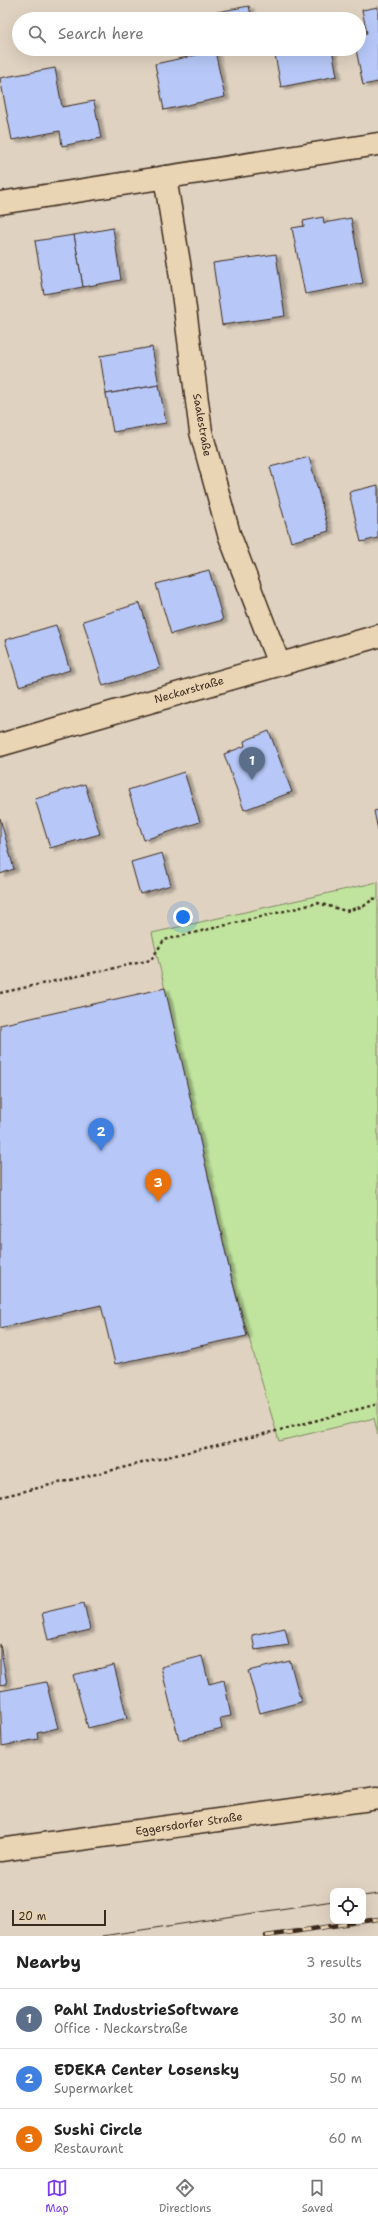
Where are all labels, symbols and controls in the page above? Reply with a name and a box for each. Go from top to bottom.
search box [12,12,366,56]
icon: search [26,23,48,45]
text: Search here [58,24,144,44]
street label: Saalestraße [189,392,215,458]
street label: Neckarstraße [152,673,226,707]
pin: 1 [239,747,265,780]
your location [173,907,193,927]
pin: 2 [88,1118,114,1151]
pin: 3 [145,1169,171,1202]
street label: Eggersdorfer Straße [134,1809,244,1839]
map controls [330,1888,366,1924]
button: locate [330,1888,366,1924]
scale bar [12,1908,106,1927]
text: 20 m [18,1909,46,1924]
text: Nearby [16,1951,81,1973]
text: 3 results [306,1954,362,1971]
text: Pahl IndustrieSoftware [54,2000,239,2020]
text: 1 [26,2010,32,2027]
text: 30 m [328,2010,362,2027]
text: Office · Neckarstraße [54,2020,188,2037]
text: EDEKA Center Losensky [54,2060,239,2080]
text: 2 [24,2070,34,2087]
text: 50 m [329,2070,362,2087]
text: Supermarket [54,2080,133,2097]
text: Sushi Circle [54,2120,142,2140]
text: 3 [24,2130,34,2147]
text: 60 m [329,2130,362,2147]
text: Restaurant [54,2140,124,2157]
tab: Map [45,2177,69,2216]
tab: Directions [159,2177,211,2216]
tab: Saved [302,2177,333,2216]

